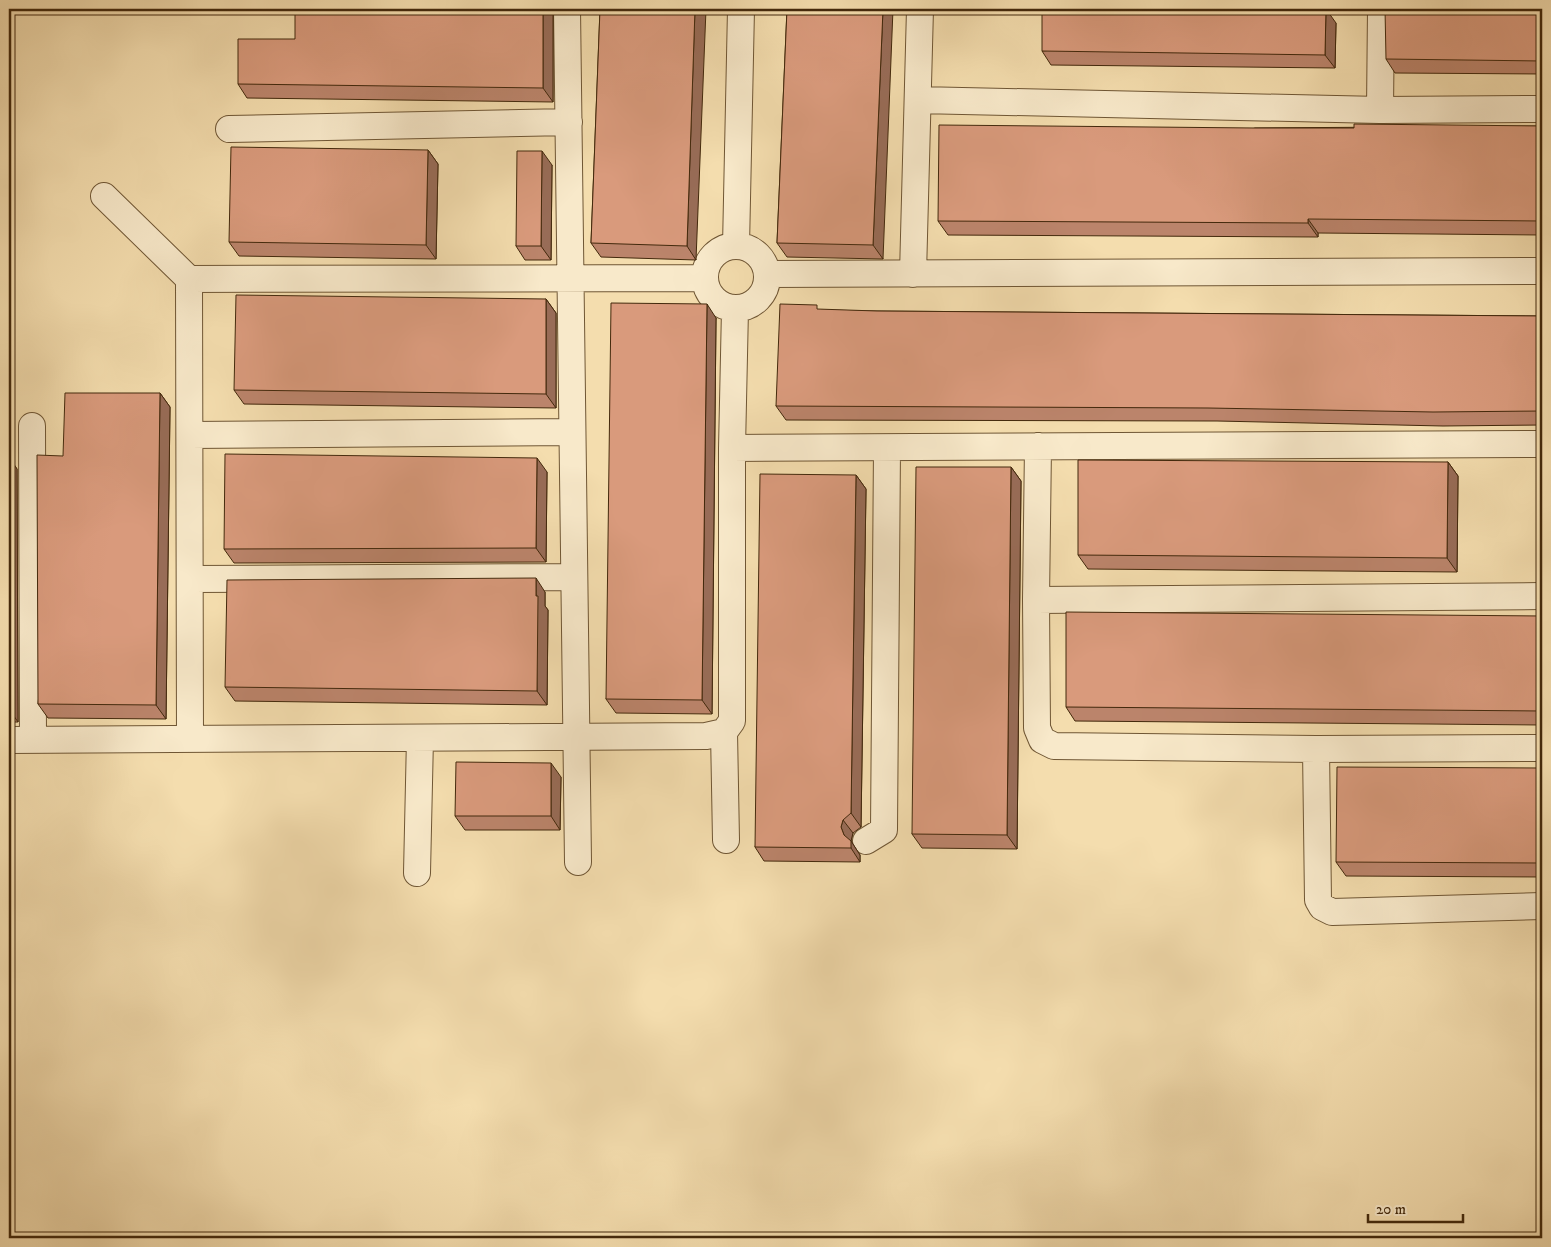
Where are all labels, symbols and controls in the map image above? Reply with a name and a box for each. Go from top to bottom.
scale bar [1368,1192,1464,1224]
text: 20 m [1376,1200,1406,1219]

